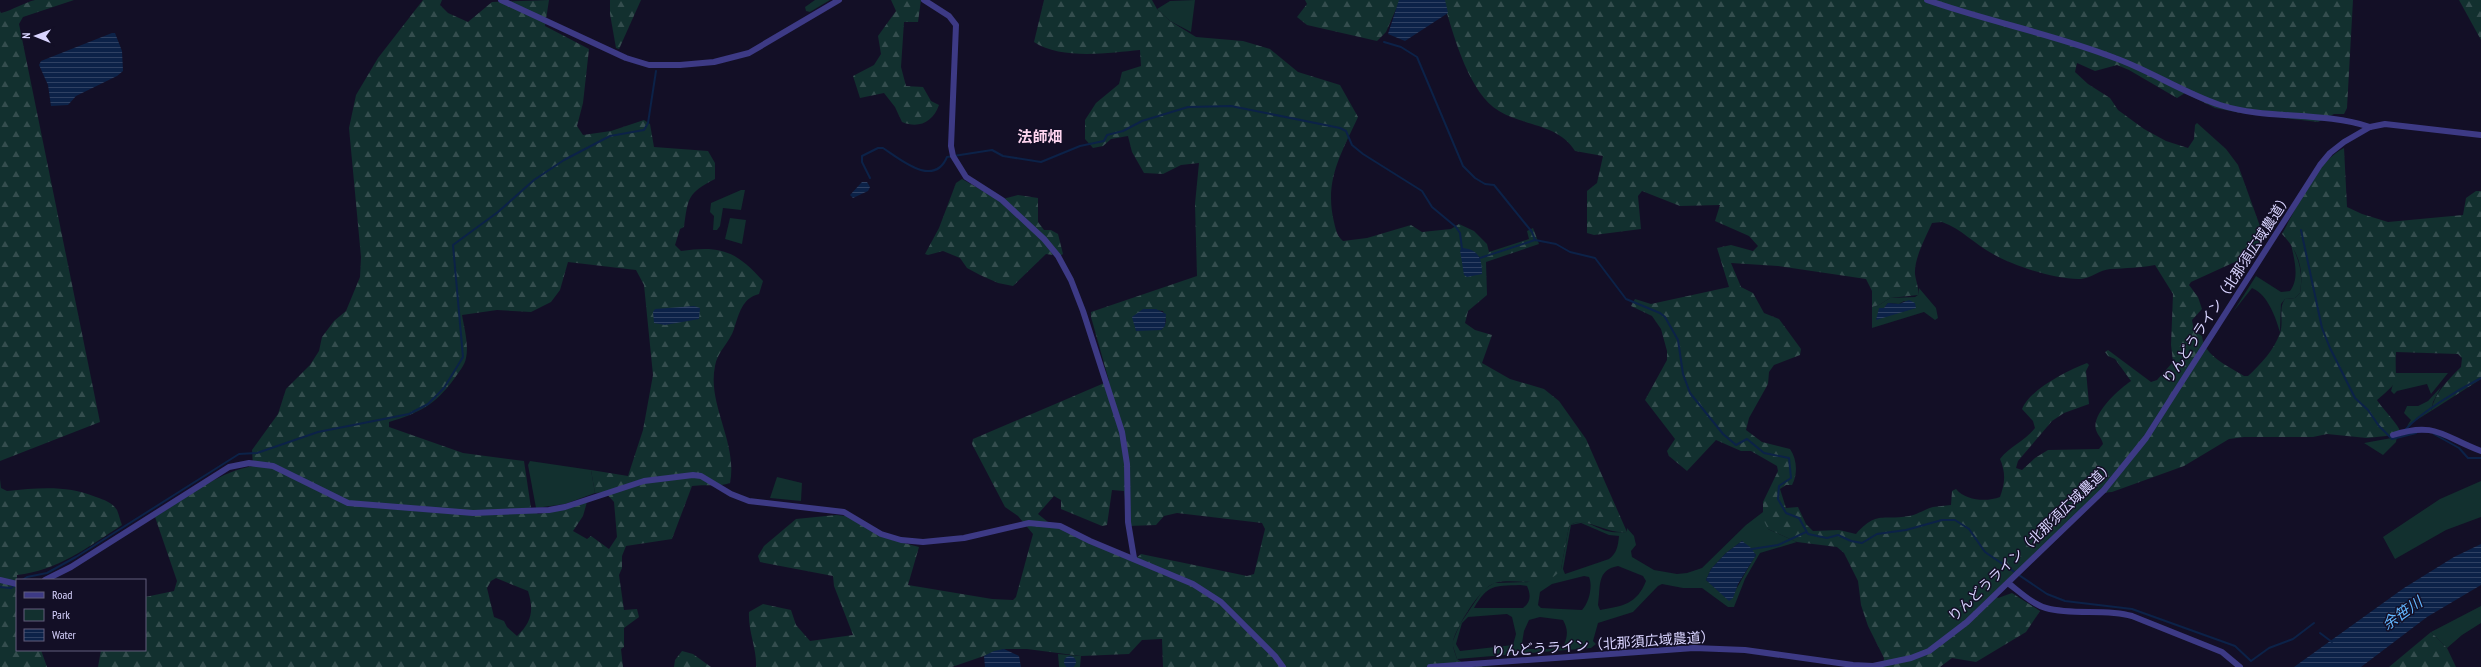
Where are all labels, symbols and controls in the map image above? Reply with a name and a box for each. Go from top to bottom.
north arrow [16,16,56,56]
text: N [19,33,33,39]
district label: 法師畑 [1017,127,1063,146]
street label: りんどうライン（北那須広域農道） [2159,189,2295,387]
street label: りんどうライン（北那須広域農道） [1944,457,2118,625]
legend [16,579,146,651]
text: Road [52,587,72,602]
water label: 余笹川 [2378,591,2428,634]
text: Park [52,607,70,622]
text: Water [52,627,77,642]
street label: りんどうライン（北那須広域農道） [1491,627,1715,661]

